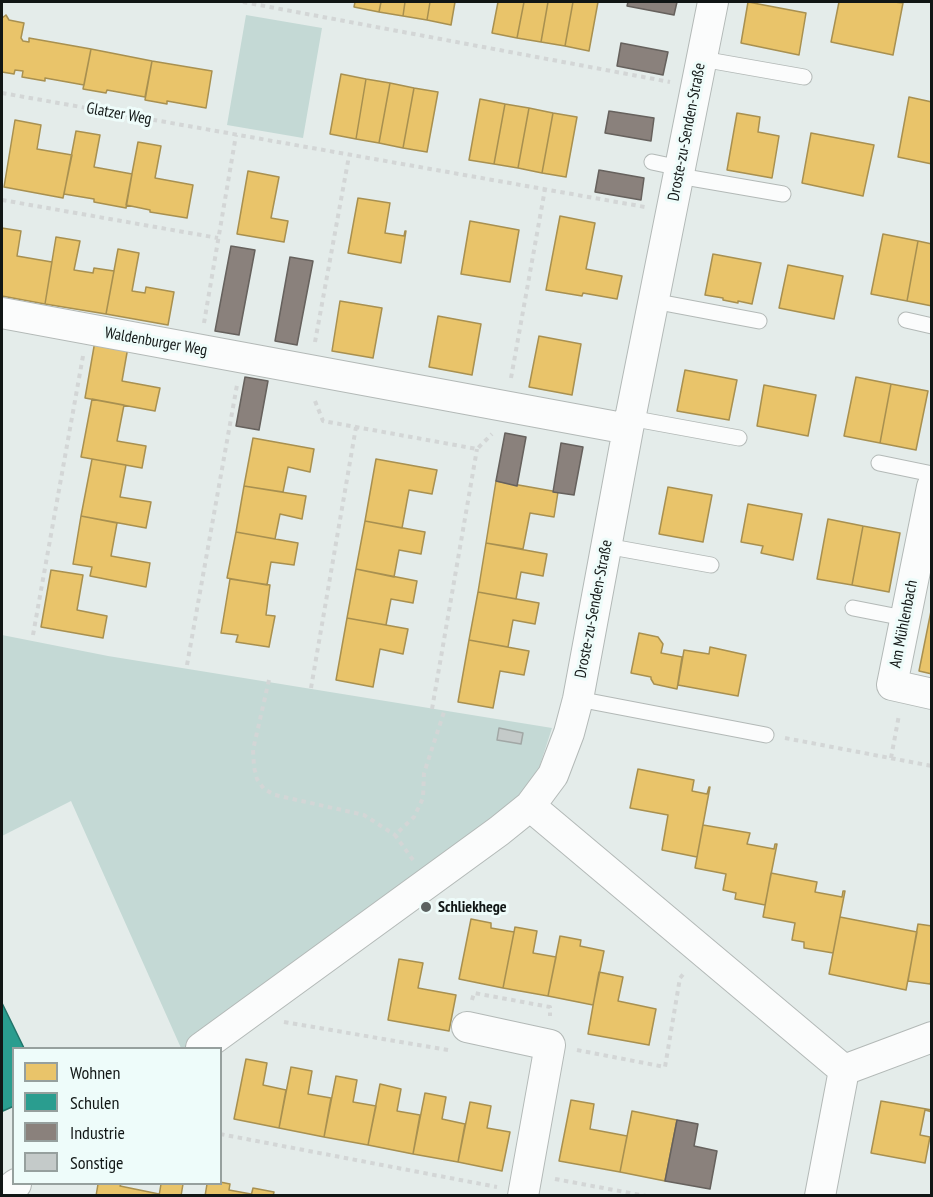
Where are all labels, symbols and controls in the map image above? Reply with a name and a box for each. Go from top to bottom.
street label: Droste-zu-Senden-Straße [664,61,710,203]
street label: Glatzer Weg [85,99,153,129]
street label: Waldenburger Weg [103,324,209,360]
street label: Droste-zu-Senden-Straße [571,538,617,680]
street label: Am Mühlenbach [886,578,922,670]
place label: Schliekhege [438,897,507,917]
marker: Schliekhege [419,900,433,914]
legend [12,1047,222,1185]
text: Wohnen [70,1061,120,1084]
text: Schulen [70,1091,119,1114]
text: Industrie [70,1121,125,1144]
text: Sonstige [70,1151,124,1174]

